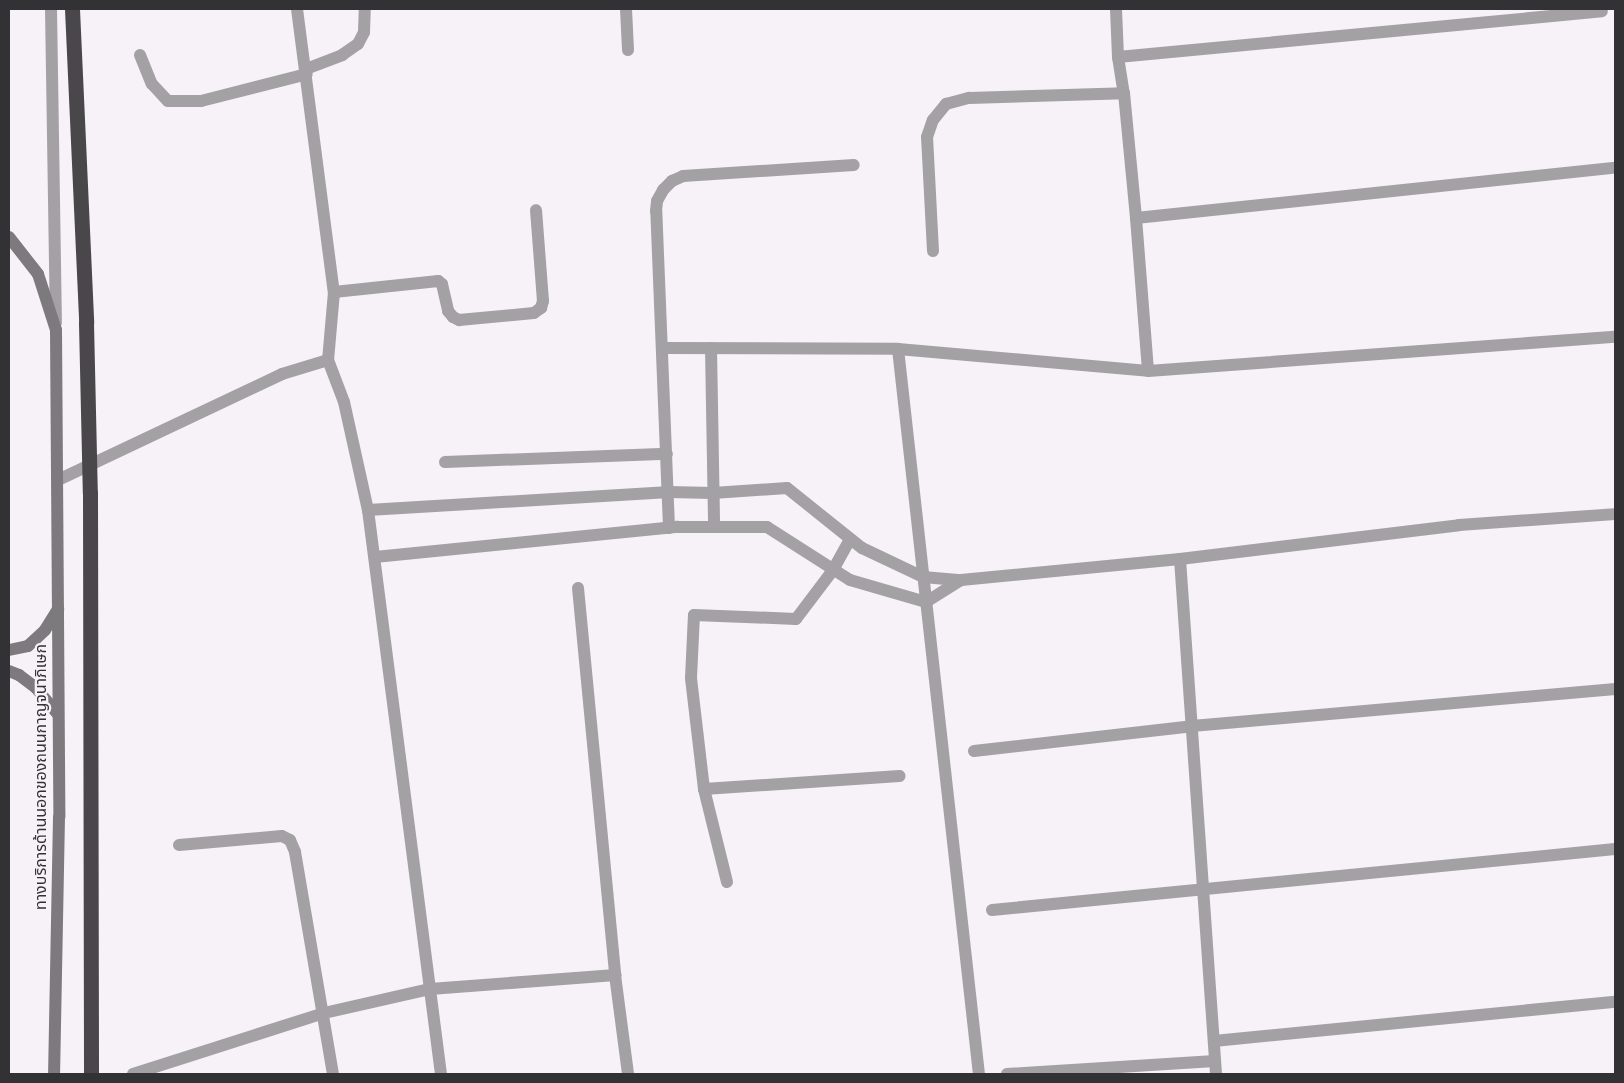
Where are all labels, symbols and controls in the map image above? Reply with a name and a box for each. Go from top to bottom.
street label: ทางบริการด้านนอกของถนนกาญจนาภิเษก [31,644,51,910]

